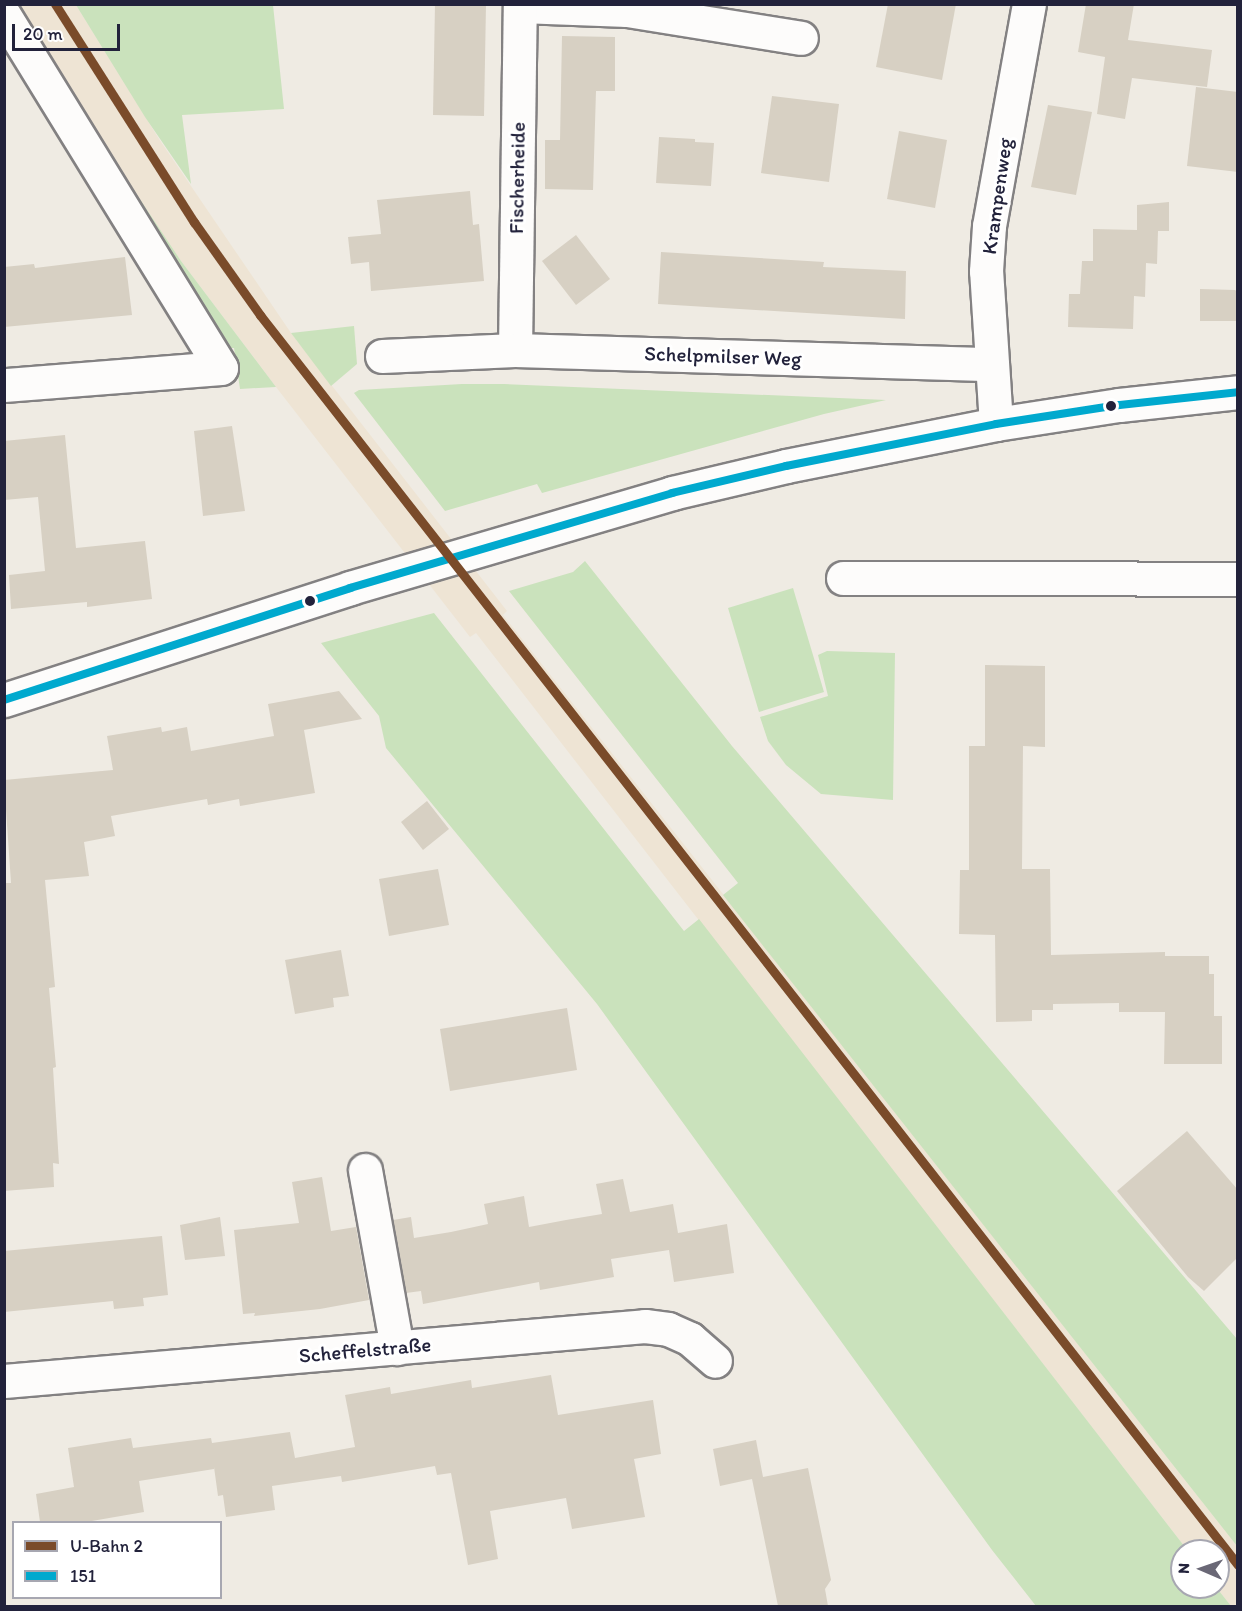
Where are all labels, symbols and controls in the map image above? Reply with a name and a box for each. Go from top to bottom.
scale bar [15,12,123,50]
text: 20 m [23,23,63,45]
street label: Fischerheide [503,122,531,234]
street label: Krampenweg [976,136,1018,256]
street label: Schelpmilser Weg [644,341,802,371]
unlabelled marker [1105,400,1117,412]
unlabelled marker [304,595,316,607]
street label: Scheffelstraße [298,1332,432,1368]
legend [12,1521,222,1599]
text: U-Bahn 2 [70,1535,143,1557]
north arrow [1170,1539,1230,1599]
text: N [1174,1563,1193,1574]
text: 151 [70,1565,96,1587]

